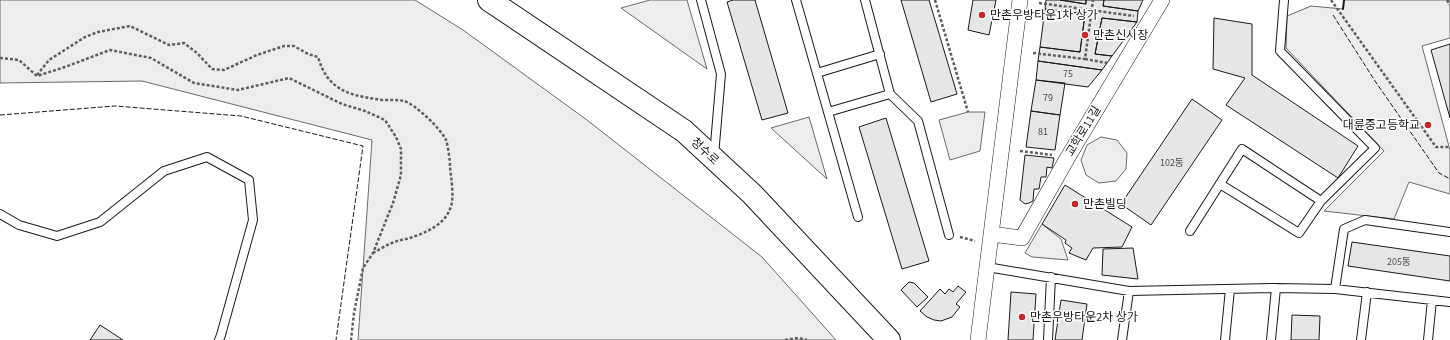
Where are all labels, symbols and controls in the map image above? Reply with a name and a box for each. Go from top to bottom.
place label: 만촌우방타운1차 상가 [990,7,1098,24]
marker: 만촌우방타운1차 상가 [977,10,987,20]
place label: 만촌신시장 [1093,27,1148,44]
marker: 만촌신시장 [1080,30,1090,40]
house number: 75 [1063,67,1073,81]
house number: 79 [1043,91,1053,105]
street label: 교학로11길 [1062,103,1105,160]
place label: 대륜중고등학교 [1343,117,1420,134]
marker: 대륜중고등학교 [1423,120,1433,130]
house number: 81 [1038,125,1048,139]
street label: 청수로 [687,134,723,169]
house number: 102동 [1160,156,1184,170]
place label: 만촌빌딩 [1083,196,1127,213]
marker: 만촌빌딩 [1070,199,1080,209]
house number: 205동 [1387,255,1411,269]
place label: 만촌우방타운2차 상가 [1030,309,1138,326]
marker: 만촌우방타운2차 상가 [1017,312,1027,322]

